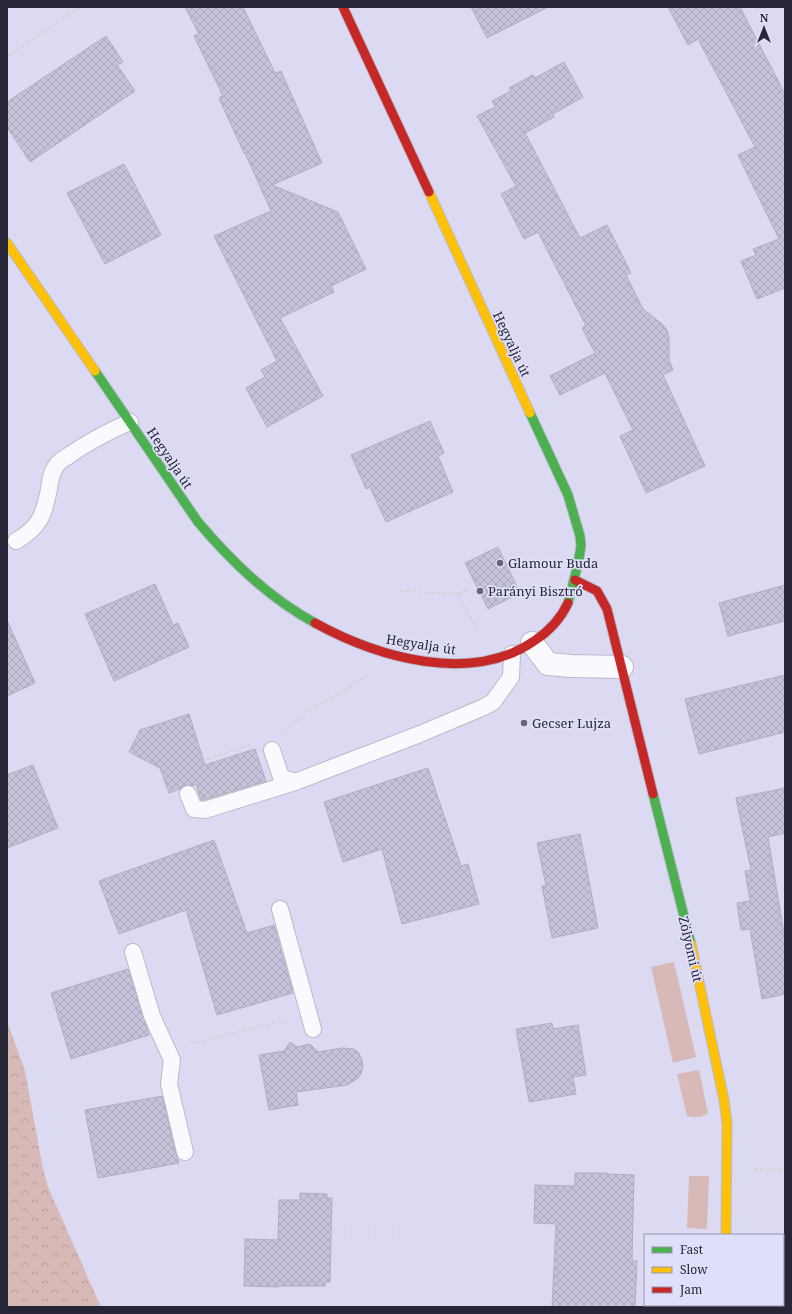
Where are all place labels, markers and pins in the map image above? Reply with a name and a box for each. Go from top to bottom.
place label: Glamour Buda [508,554,598,572]
marker: Glamour Buda [495,558,505,568]
place label: Parányi Bisztró [488,582,583,600]
marker: Parányi Bisztró [475,586,485,596]
place label: Gecser Lujza [532,714,611,732]
marker: Gecser Lujza [519,718,529,728]

